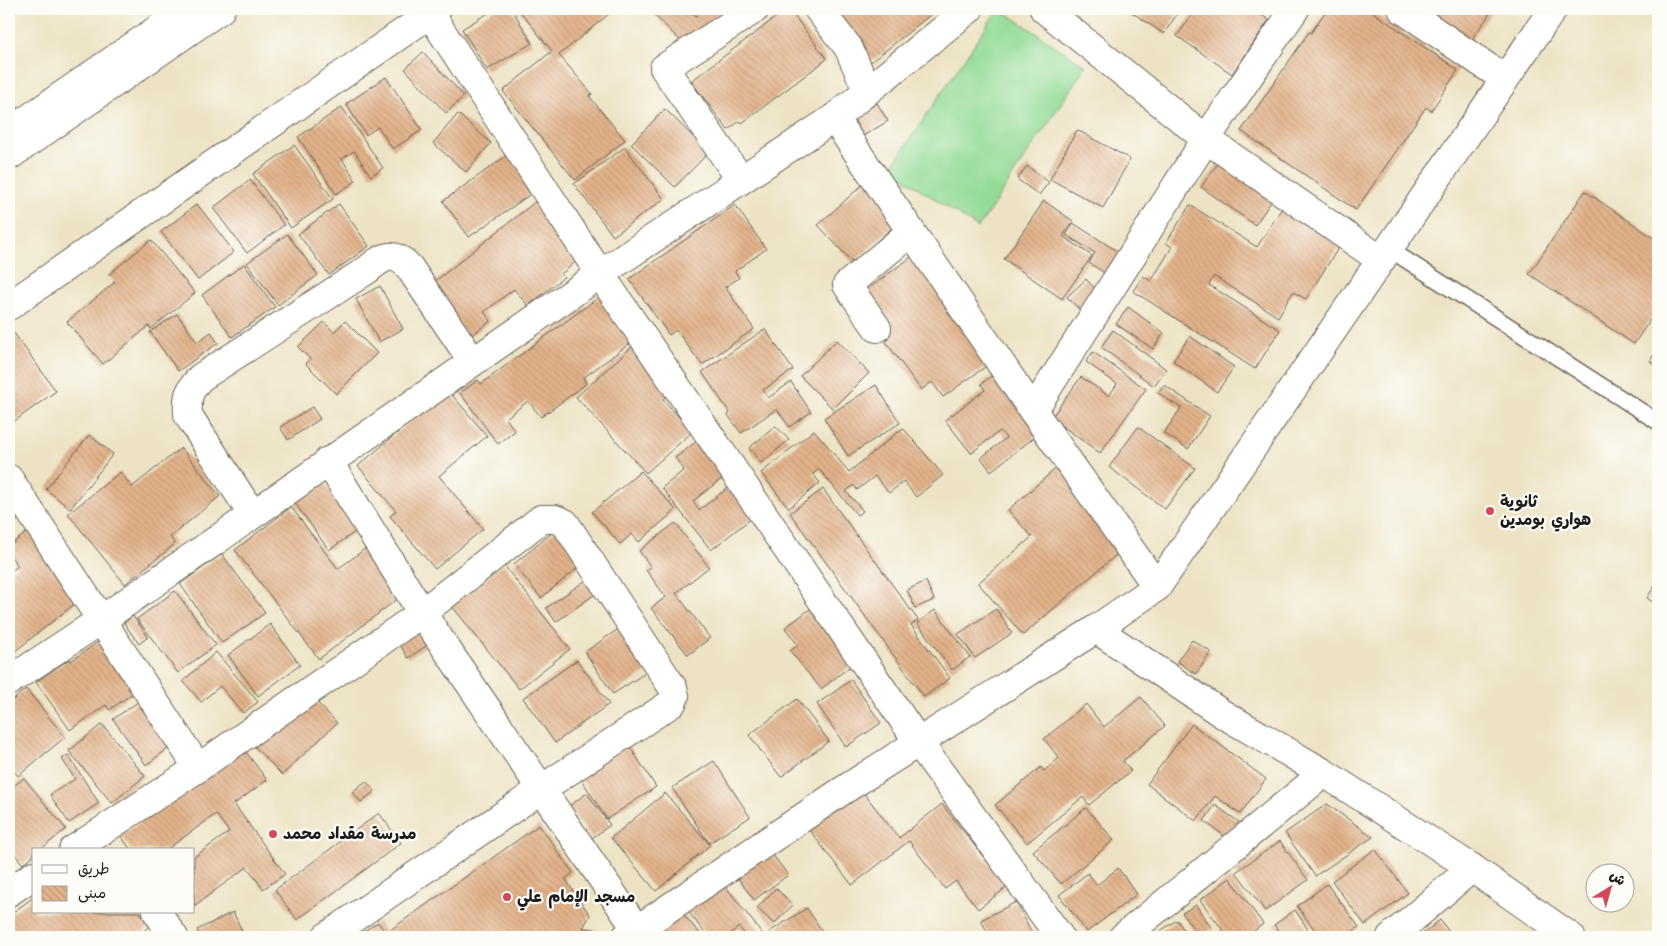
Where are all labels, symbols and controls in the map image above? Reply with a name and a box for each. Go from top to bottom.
place label: ثانوية هواري بومدين [1500,491,1591,532]
marker: ثانوية هواري بومدين [1484,505,1496,517]
place label: مدرسة مقداد محمد [283,823,417,845]
marker: مدرسة مقداد محمد [267,828,279,840]
legend [32,848,195,914]
text: طريق [78,859,110,880]
north arrow [1584,864,1634,914]
text: ش [1605,866,1629,891]
text: مبنى [78,883,106,904]
place label: مسجد الإمام علي [517,886,635,911]
marker: مسجد الإمام علي [501,891,513,903]

